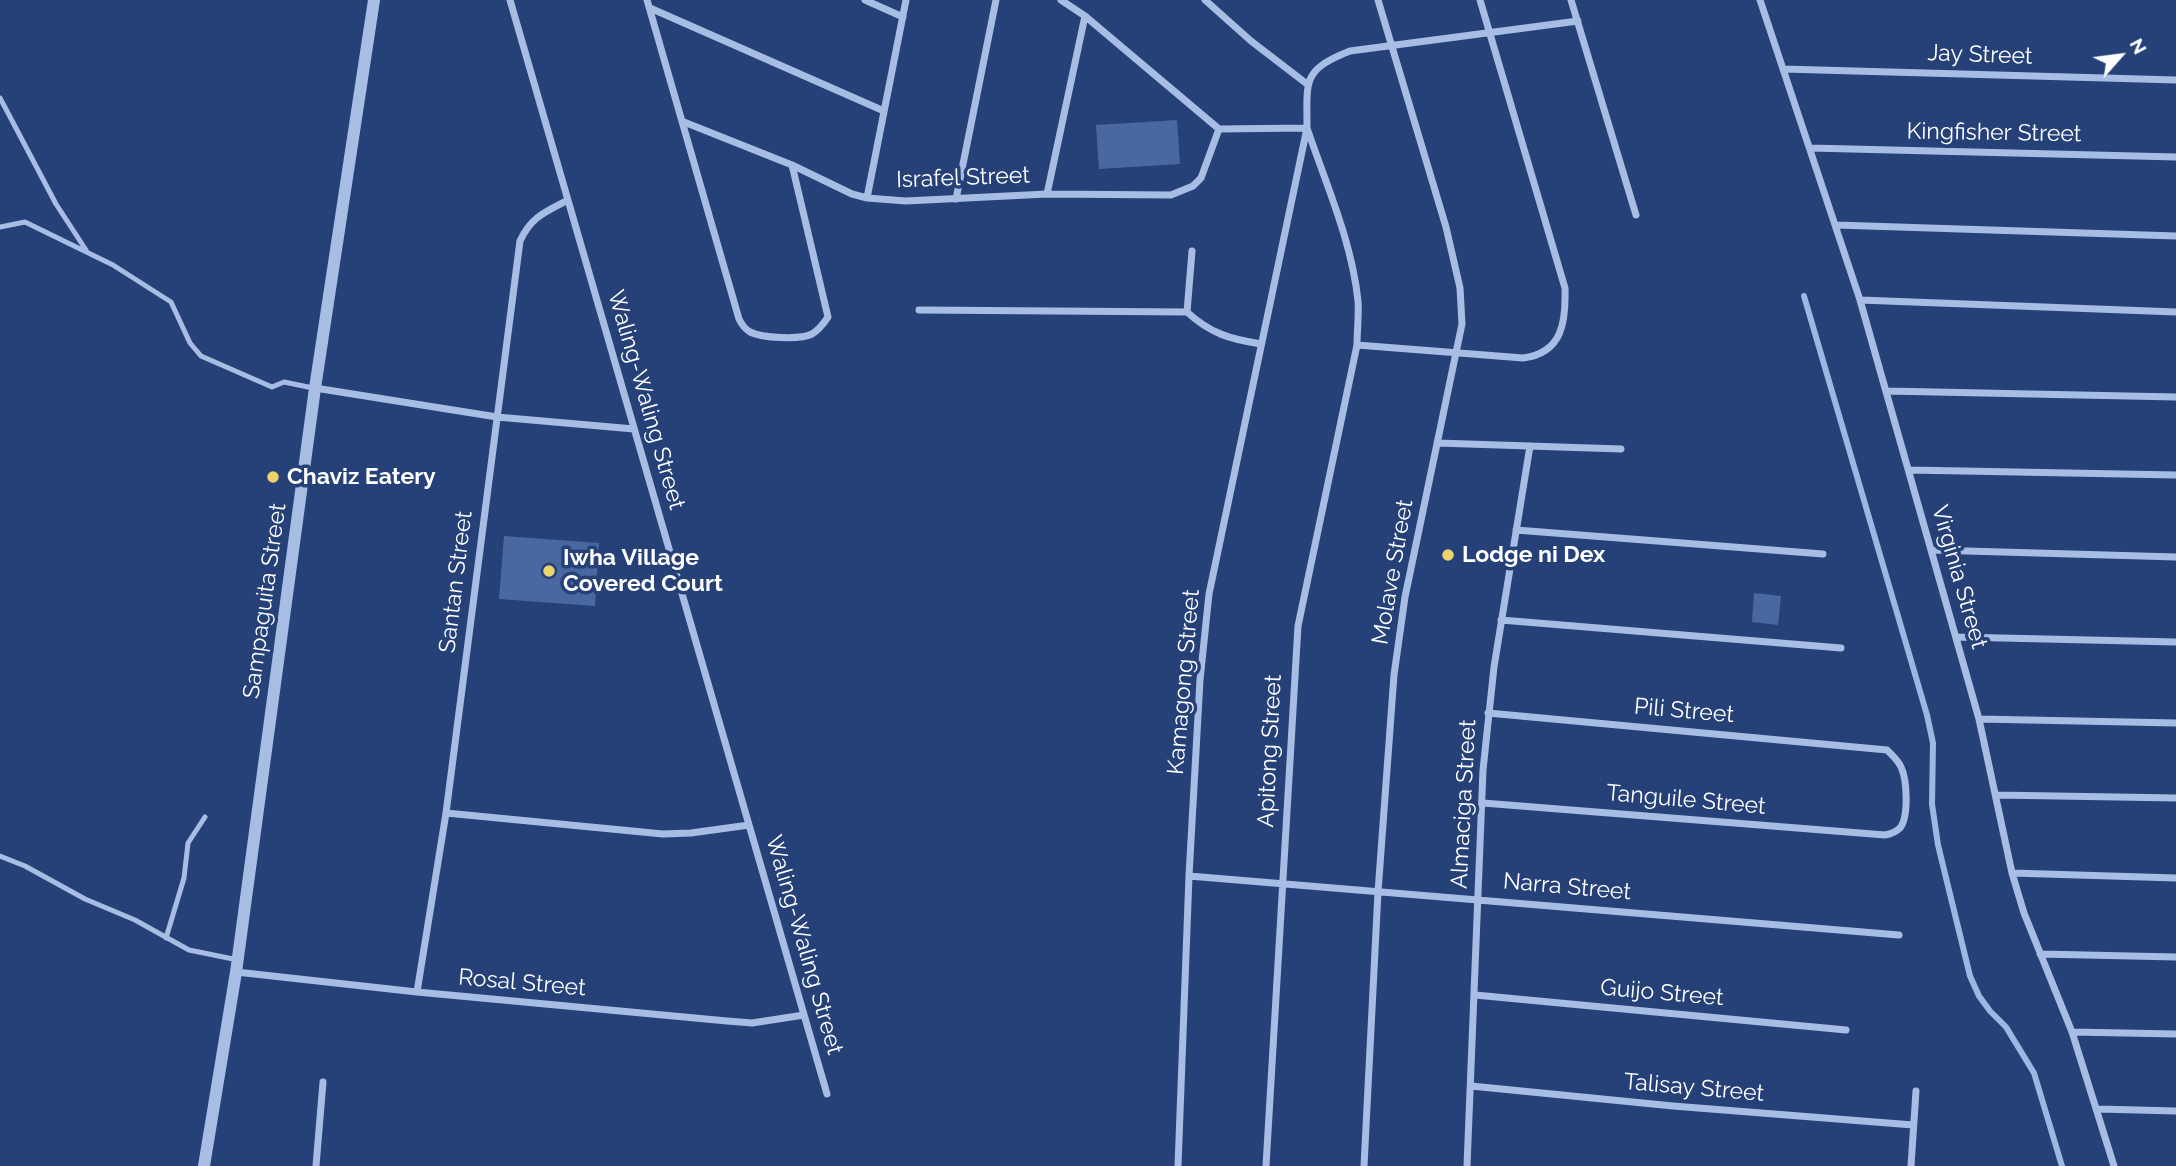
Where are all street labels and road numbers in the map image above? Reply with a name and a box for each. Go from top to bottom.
street label: Jay Street [1927,39,2033,71]
street label: Kingfisher Street [1906,118,2082,148]
street label: Israfel Street [896,162,1030,194]
street label: Waling-Waling Street [601,287,691,513]
street label: Molave Street [1367,497,1419,647]
street label: Sampaguita Street [238,501,292,701]
street label: Virginia Street [1925,502,1993,652]
street label: Santan Street [434,509,478,655]
street label: Kamagong Street [1162,588,1206,776]
street label: Apitong Street [1252,674,1288,828]
street label: Pili Street [1633,693,1735,729]
street label: Almaciga Street [1446,719,1482,889]
street label: Tanguile Street [1605,779,1767,821]
street label: Waling-Waling Street [759,832,849,1058]
street label: Narra Street [1502,868,1632,906]
street label: Rosal Street [457,964,587,1002]
street label: Guijo Street [1599,974,1725,1012]
street label: Talisay Street [1623,1068,1765,1108]

